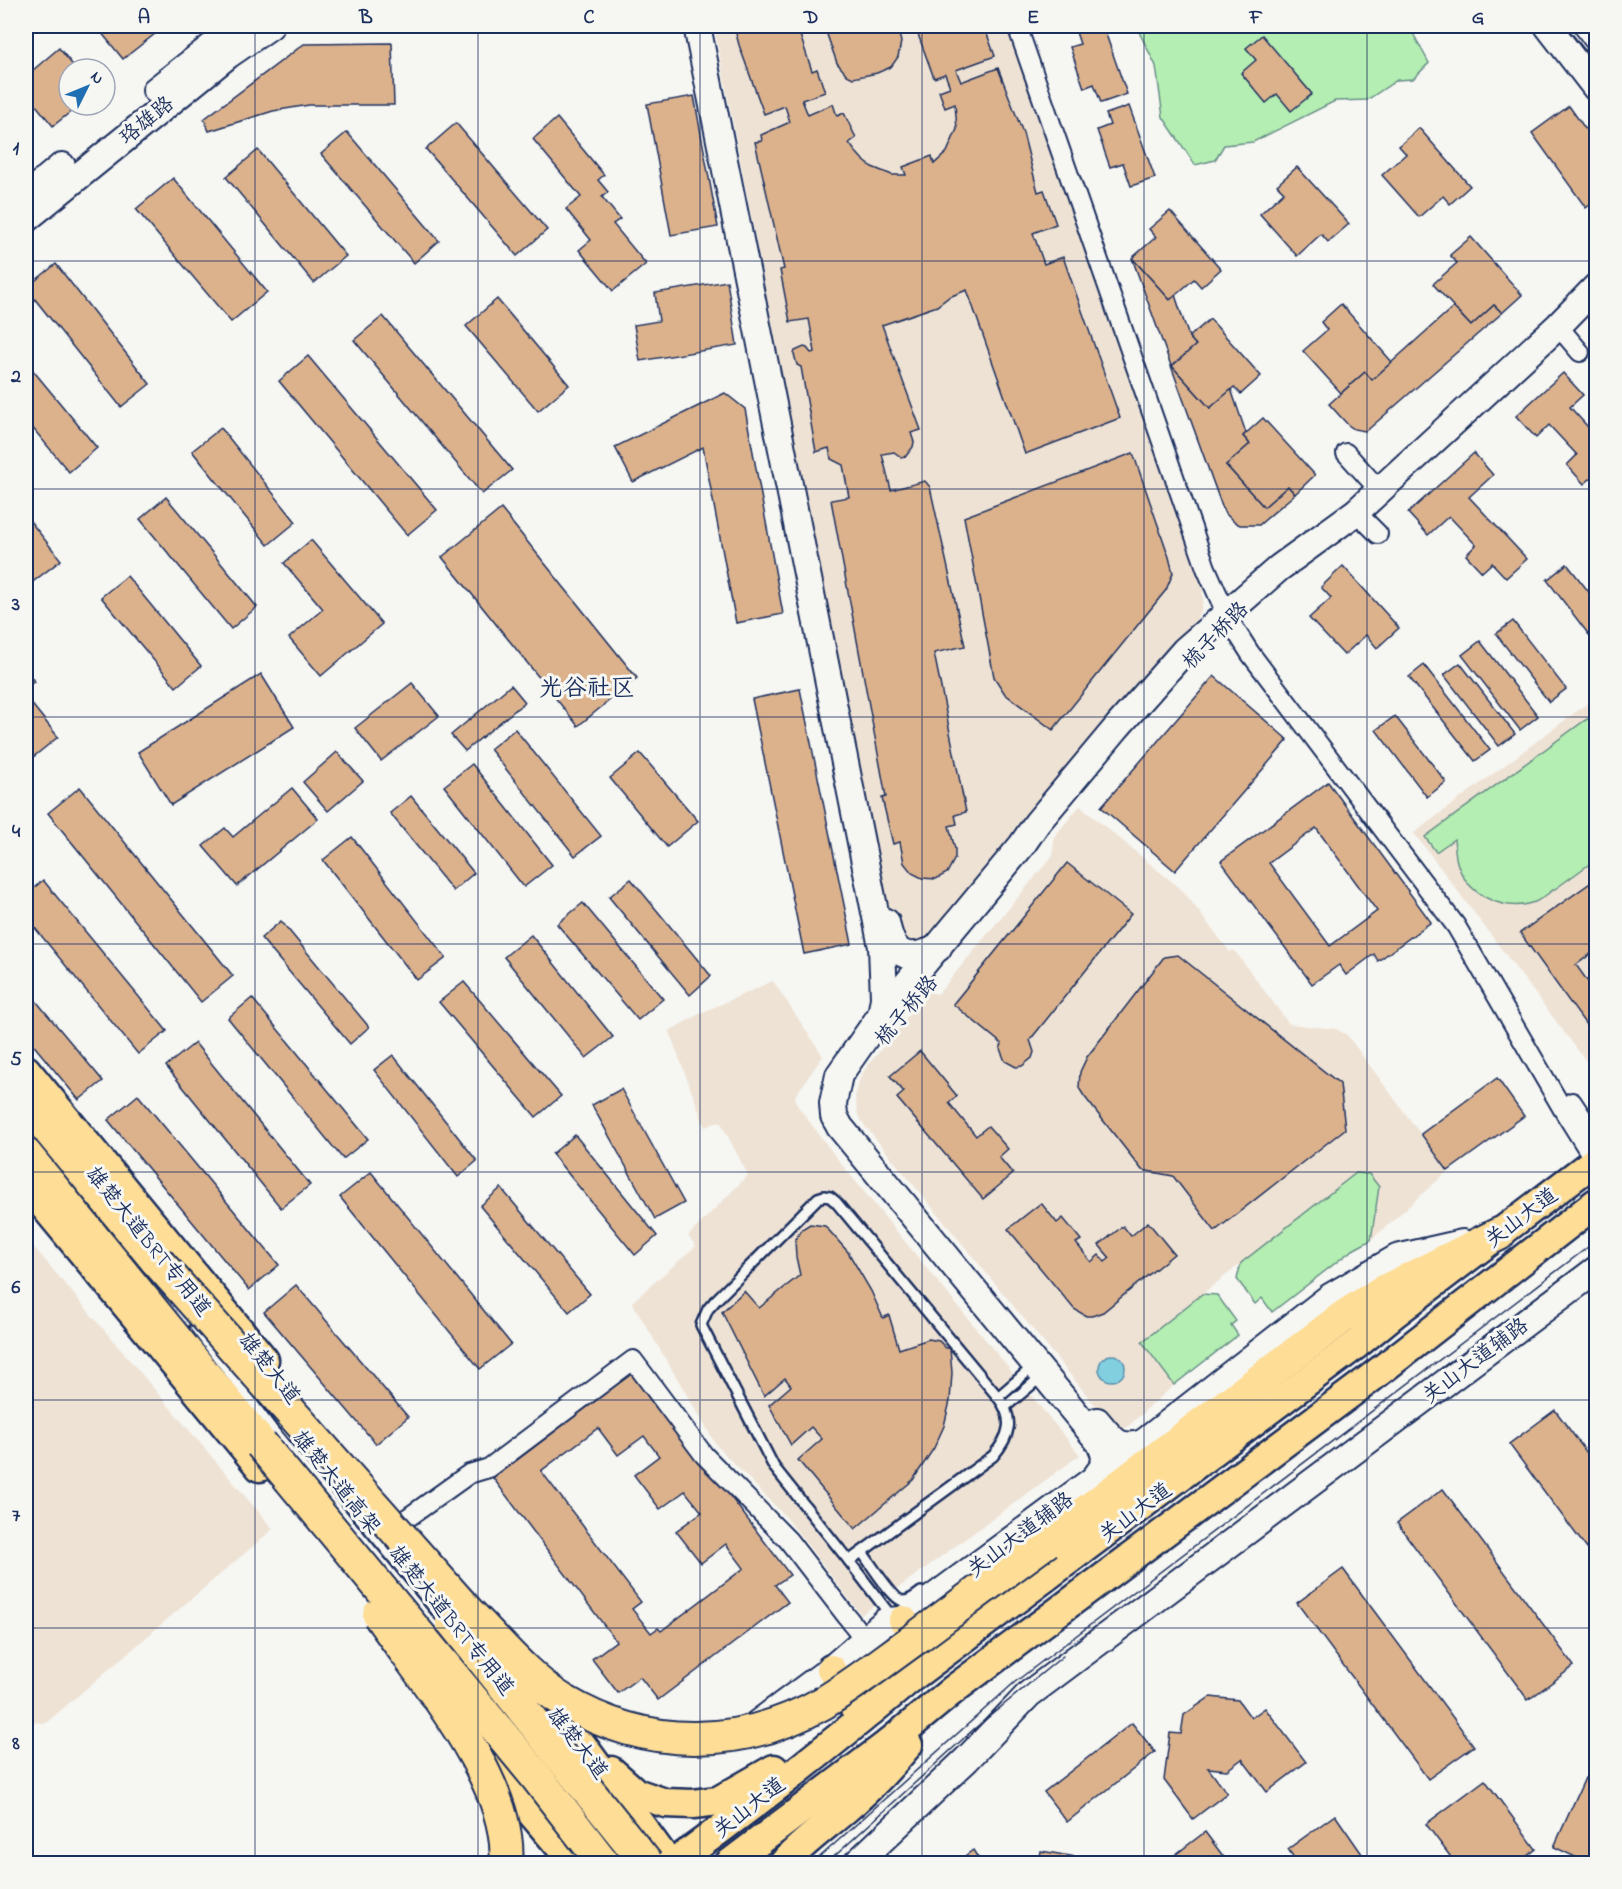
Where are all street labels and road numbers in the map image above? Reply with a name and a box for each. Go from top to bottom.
street label: 珞雄路 [113,90,181,153]
street label: 梳子桥路 [1176,596,1256,677]
street label: 梳子桥路 [869,969,946,1053]
street label: 雄楚大道BRT专用道 [78,1161,217,1323]
street label: 关山大道 [1480,1181,1565,1256]
street label: 关山大道辅路 [1417,1312,1536,1411]
street label: 雄楚大道 [230,1327,307,1411]
street label: 雄楚大道高架 [284,1425,387,1542]
street label: 关山大道 [1094,1476,1179,1551]
street label: 关山大道辅路 [962,1486,1081,1585]
street label: 雄楚大道BRT专用道 [381,1540,520,1702]
street label: 雄楚大道 [539,1702,614,1787]
street label: 关山大道 [708,1771,793,1846]

